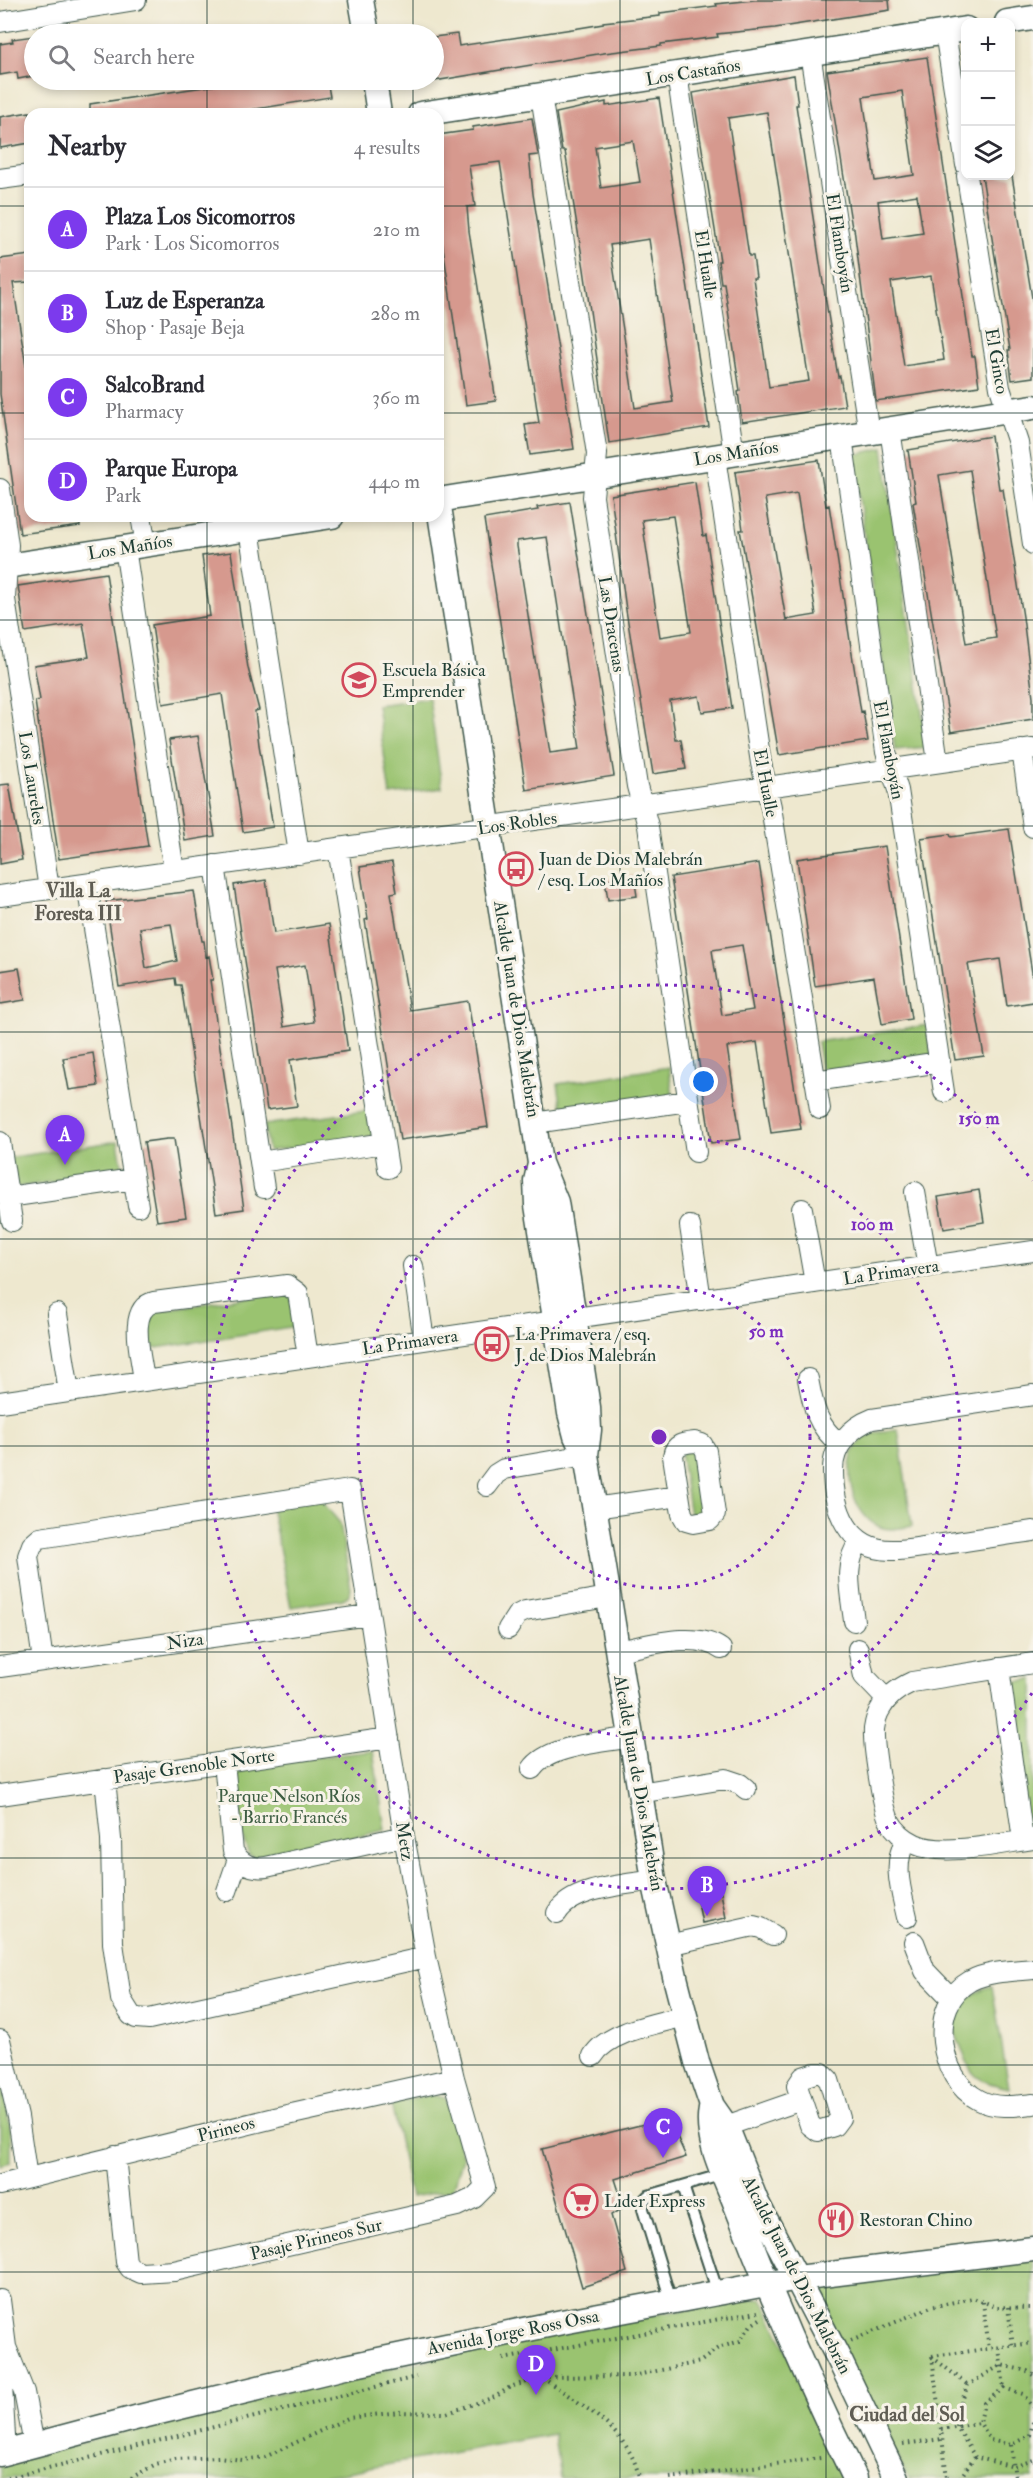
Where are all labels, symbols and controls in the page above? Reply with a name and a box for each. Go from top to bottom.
map controls [961,18,1015,180]
button: + [961,18,1015,72]
search box [24,24,444,90]
icon: search [45,41,78,74]
text: Search here [93,43,195,71]
street label: Los Castaños [644,54,742,91]
button: − [961,72,1015,126]
button: layers [961,126,1015,180]
text: Nearby [48,131,126,163]
text: 4 results [354,135,420,160]
street label: El Flamboyán [820,192,859,295]
text: Plaza Los Sicomorros [105,203,295,231]
text: A [61,217,74,242]
text: 210 m [373,217,420,242]
street label: El Hualle [689,228,722,301]
text: Park · Los Sicomorros [105,231,279,256]
text: Luz de Esperanza [105,287,264,315]
text: B [61,301,74,326]
text: 280 m [370,301,420,326]
text: Shop · Pasaje Beja [105,315,245,340]
street label: El Ginco [979,326,1014,396]
text: SalcoBrand [105,371,205,399]
text: C [60,385,75,410]
text: 360 m [372,385,420,410]
text: Pharmacy [105,399,183,424]
street label: Los Mañíos [692,435,780,472]
text: Parque Europa [105,455,237,483]
text: D [59,469,76,494]
text: 440 m [368,469,420,494]
text: Park [105,483,141,508]
street label: Los Mañíos [86,529,174,566]
street label: Las Dracenas [593,574,630,674]
place label: Escuela Básica Emprender [382,659,486,703]
school or university icon: Escuela Básica Emprender [341,662,377,698]
street label: El Flamboyán [868,699,909,802]
street label: Los Laureles [13,730,50,826]
street label: El Hualle [748,747,784,820]
street label: Los Robles [476,807,558,840]
place label: Juan de Dios Malebrán / esq. Los Mañíos [537,848,703,892]
bus stop icon: Juan de Dios Malebrán / esq. Los Mañíos [498,851,534,887]
district label: Villa La Foresta III [34,878,122,926]
street label: Alcalde Juan de Dios Malebrán [488,898,545,1119]
your location [689,1067,718,1096]
text: 150 m [958,1107,1001,1130]
pin: A [46,1116,84,1165]
text: 100 m [851,1213,894,1236]
street label: La Primavera [842,1254,941,1291]
text: 50 m [749,1320,784,1343]
place label: La Primavera / esq. J. de Dios Malebrán [514,1323,656,1367]
street label: La Primavera [361,1324,460,1361]
bus stop icon: La Primavera / esq. J. de Dios Malebrán [474,1326,510,1362]
centre of rings [649,1427,669,1447]
street label: Niza [165,1627,206,1655]
street label: Alcalde Juan de Dios Malebrán [608,1672,669,1893]
street label: Pasaje Grenoble Norte [112,1744,277,1789]
park label: Parque Nelson Ríos - Barrio Francés [218,1785,360,1829]
street label: Metz [390,1820,419,1863]
pin: B [688,1866,726,1916]
pin: C [644,2108,682,2158]
street label: Pirineos [195,2111,257,2148]
street label: Alcalde Juan de Dios Malebrán [736,2171,857,2378]
supermarket icon: Lider Express [563,2183,599,2219]
place label: Lider Express [604,2190,705,2213]
restaurant icon: Restoran Chino [818,2202,854,2238]
place label: Restoran Chino [859,2209,973,2232]
street label: Pasaje Pirineos Sur [248,2213,385,2266]
street label: Avenida Jorge Ross Ossa [424,2304,601,2361]
pin: D [516,2346,556,2395]
district label: Ciudad del Sol [849,2402,966,2427]

